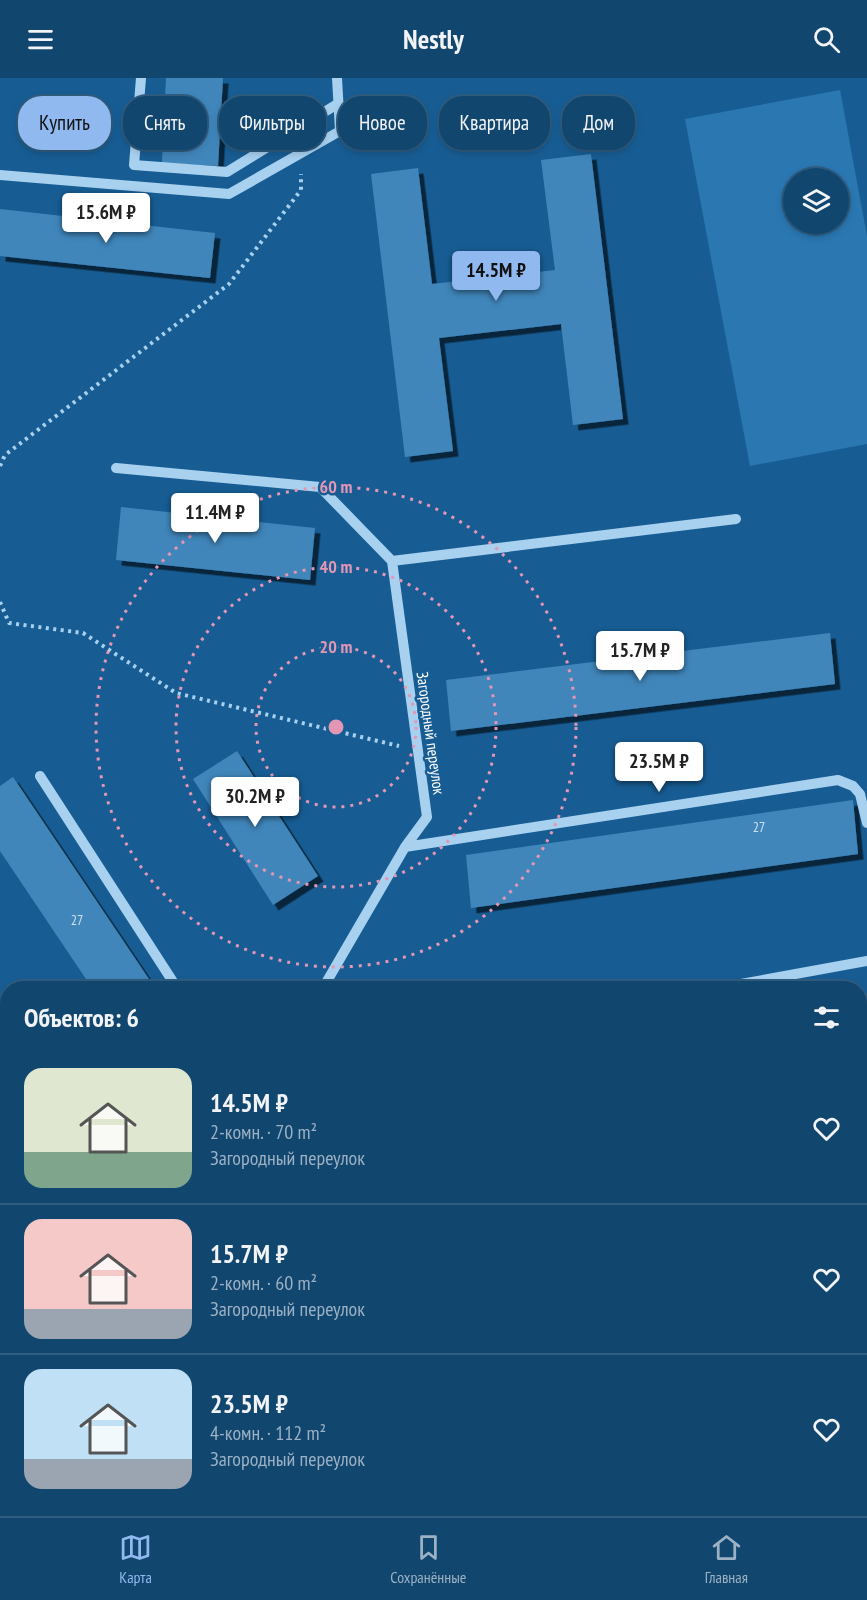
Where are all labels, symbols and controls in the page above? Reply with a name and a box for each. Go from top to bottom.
text: Nestly [403,22,464,56]
icon: menu [24,23,57,56]
icon: search [810,23,843,56]
chip: Купить [18,96,111,150]
chip: Снять [123,96,207,150]
chip: Фильтры [219,96,326,150]
chip: Новое [338,96,427,150]
chip: Квартира [439,96,550,150]
chip: Дом [562,96,635,150]
map controls [783,168,849,234]
button: layers [783,168,849,234]
pin: 15.6M ₽ [51,193,161,244]
text: 15.6M ₽ [76,199,136,225]
pin: 14.5M ₽ [441,251,551,302]
text: 14.5M ₽ [466,257,526,283]
text: 60 m [320,475,352,498]
pin: 11.4M ₽ [160,493,270,544]
text: 11.4M ₽ [185,499,245,525]
text: 40 m [320,555,352,578]
pin: 15.7M ₽ [585,631,695,682]
text: 20 m [320,635,352,658]
text: 15.7M ₽ [610,637,670,663]
street label: Загородный переулок [412,670,450,797]
centre of rings [326,717,346,737]
pin: 23.5M ₽ [604,742,714,793]
text: 23.5M ₽ [629,748,689,774]
pin: 30.2M ₽ [200,777,310,828]
text: 30.2M ₽ [225,783,285,809]
house number: 27 [753,818,765,836]
house number: 27 [71,911,83,929]
text: Объектов: 6 [24,1001,139,1034]
icon: filters [810,1001,843,1034]
text: 14.5M ₽ [210,1086,288,1119]
icon: home [72,1092,144,1164]
icon: heart [810,1112,843,1145]
text: 2-комн. · 70 m² [210,1119,317,1145]
text: Загородный переулок [210,1145,365,1171]
text: 15.7M ₽ [210,1237,288,1270]
icon: home [72,1243,144,1315]
icon: heart [810,1263,843,1296]
text: 2-комн. · 60 m² [210,1270,317,1296]
text: Загородный переулок [210,1296,365,1322]
text: 23.5M ₽ [210,1387,288,1420]
icon: home [72,1393,144,1465]
icon: heart [810,1413,843,1446]
text: 4-комн. · 112 m² [210,1420,326,1446]
text: Загородный переулок [210,1446,365,1472]
tab: Карта [119,1531,152,1587]
tab: Сохранённые [390,1531,466,1587]
tab: Главная [705,1531,748,1587]

